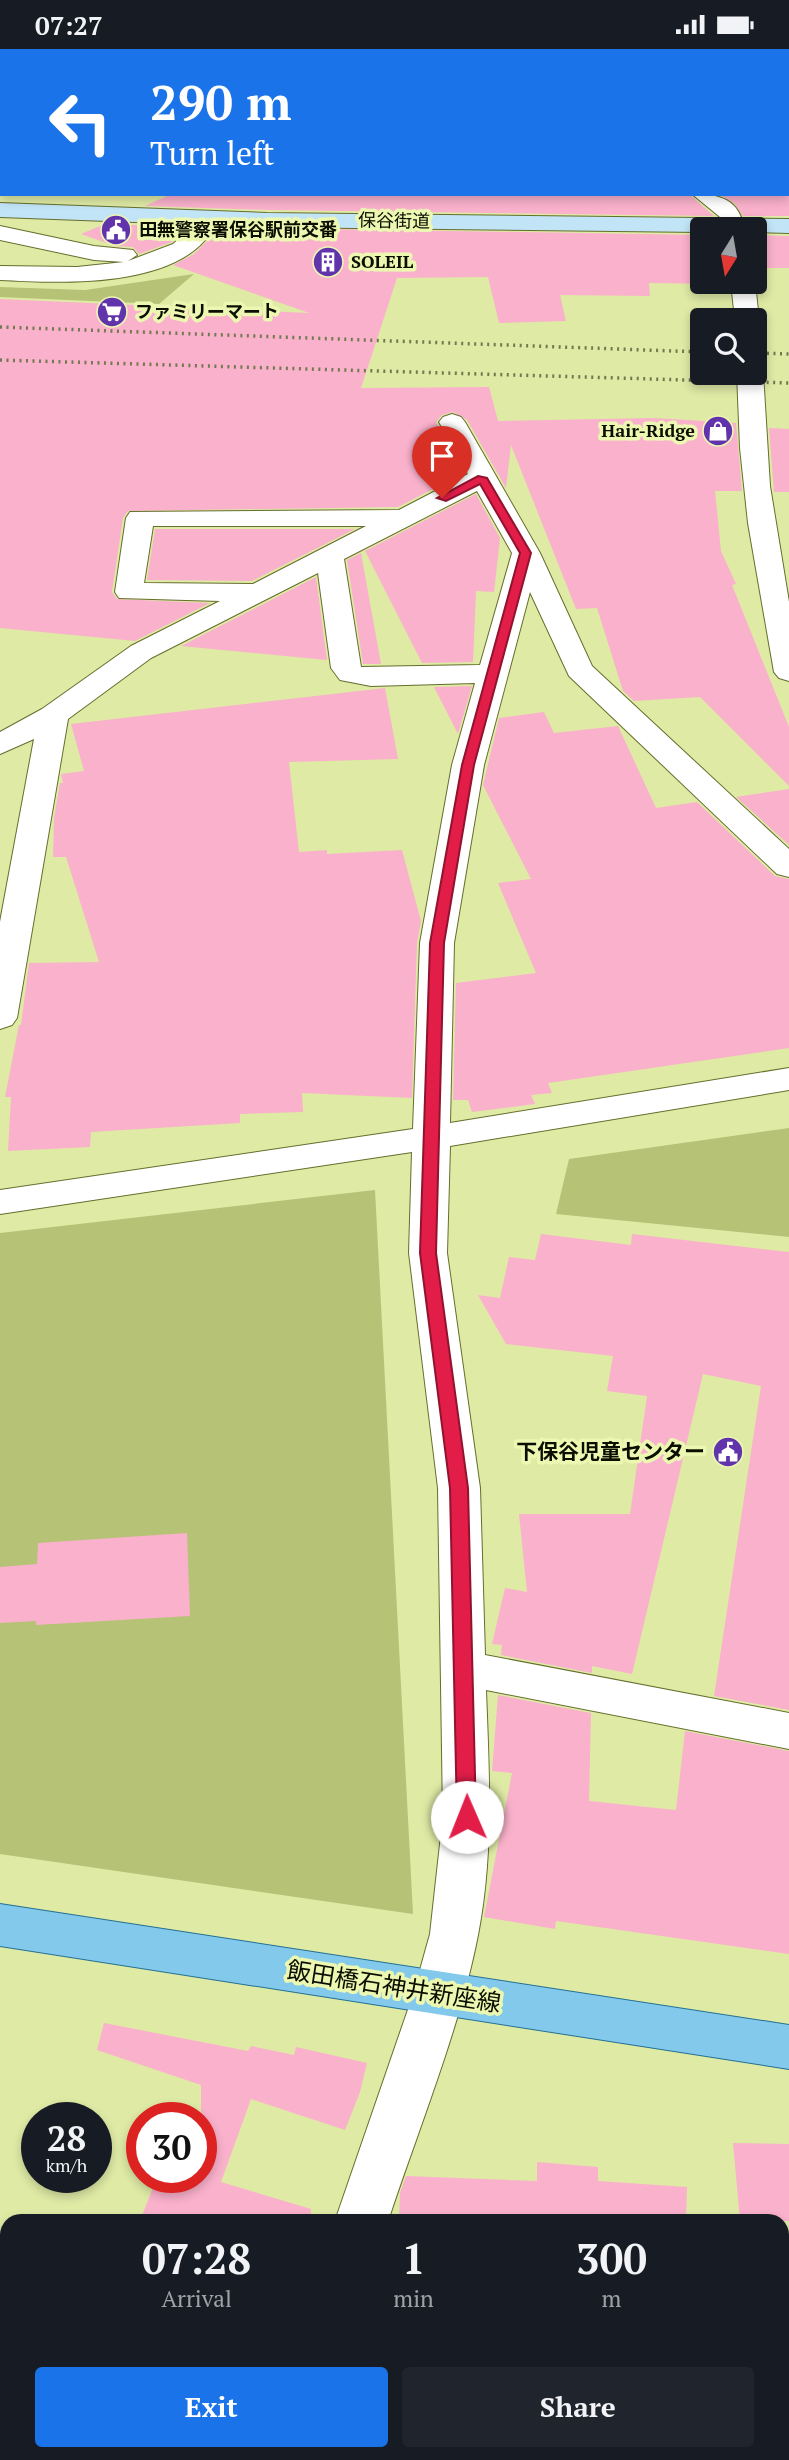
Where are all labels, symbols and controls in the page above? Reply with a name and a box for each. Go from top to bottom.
text: 07:27 [35,8,103,42]
text: 290 m [150,69,292,134]
icon: left [35,77,126,168]
text: Turn left [150,132,274,174]
street label: 保谷街道 [358,207,430,233]
public building icon: 田無警察署保谷駅前交番 [99,213,133,247]
place label: 田無警察署保谷駅前交番 [139,217,337,241]
north arrow [690,217,766,294]
map controls [690,217,767,385]
building icon: SOLEIL [311,245,345,279]
place label: SOLEIL [351,249,414,273]
supermarket icon: ファミリーマート [95,295,129,329]
place label: ファミリーマート [135,299,279,323]
button: search [690,308,767,385]
shop icon: Hair-Ridge [701,414,735,448]
place label: Hair-Ridge [601,418,695,442]
pin [412,426,472,498]
icon: arrive [423,437,461,475]
public building icon: 下保谷児童センター [711,1435,745,1469]
place label: 下保谷児童センター [516,1437,705,1465]
position arrow [430,1780,504,1854]
street label: 飯田橋石神井新座線 [285,1953,503,2019]
speed limit sign: 30 [126,2102,217,2193]
text: 28 [47,2115,86,2161]
text: km/h [46,2153,87,2177]
text: 07:28 [142,2230,251,2286]
text: 1 [402,2230,425,2286]
text: 300 [576,2230,647,2286]
text: Arrival [161,2283,232,2314]
text: min [393,2283,434,2314]
text: m [601,2283,621,2314]
button: Exit [35,2367,388,2447]
button: Share [402,2367,754,2447]

